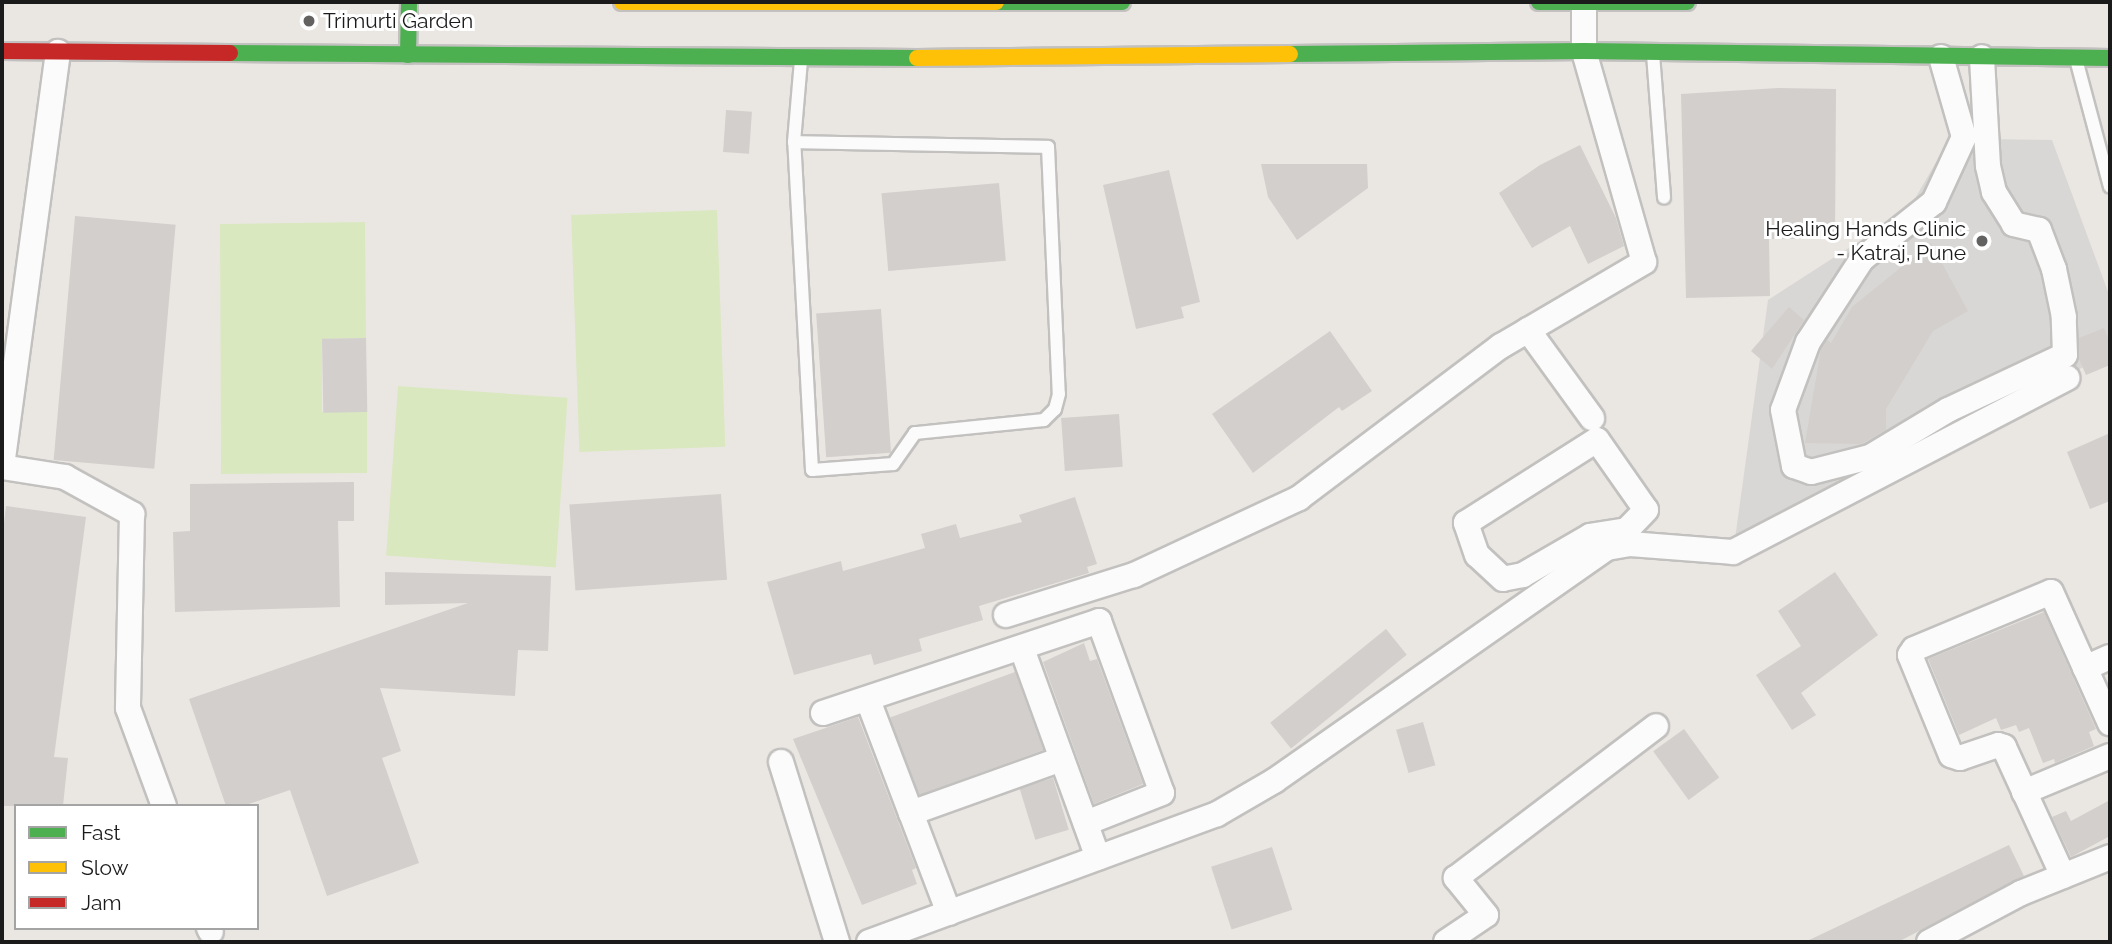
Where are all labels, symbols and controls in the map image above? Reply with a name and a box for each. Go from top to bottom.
place label: Trimurti Garden [323,8,473,34]
marker: Trimurti Garden [301,13,317,29]
place label: Healing Hands Clinic - Katraj, Pune [1765,216,1966,266]
marker: Healing Hands Clinic - Katraj, Pune [1972,231,1992,251]
legend [14,804,259,930]
text: Fast [81,820,121,845]
text: Slow [81,855,129,880]
text: Jam [81,890,122,915]

